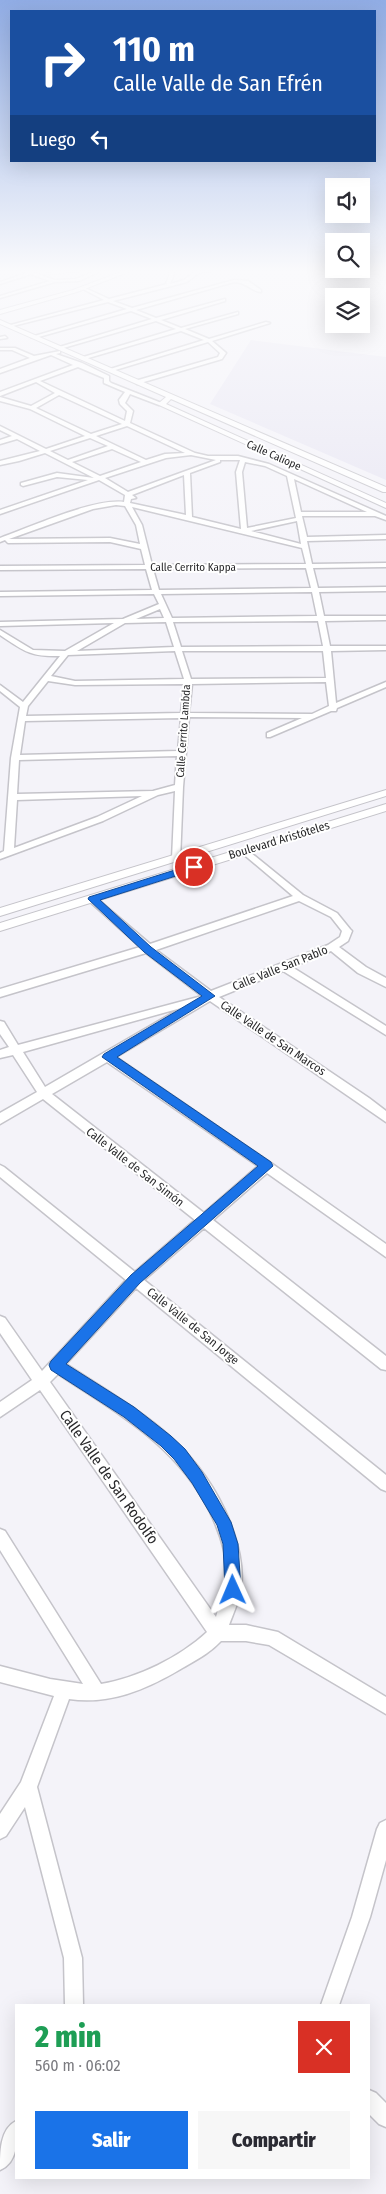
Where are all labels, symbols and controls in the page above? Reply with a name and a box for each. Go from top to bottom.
text: 110 m [113,28,195,70]
icon: right [30,30,95,95]
text: Calle Valle de San Efrén [113,70,323,97]
icon: left [86,125,114,153]
text: Luego [30,128,76,151]
map controls [325,178,370,333]
button: sound [325,178,370,223]
button: search [325,233,370,278]
button: layers [325,288,370,333]
street label: Calle Caliope [245,438,303,473]
street label: Calle Cerrito Kappa [150,561,236,574]
street label: Calle Cerrito Lambda [174,684,193,778]
street label: Boulevard Aristóteles [227,818,331,862]
pin [173,846,215,888]
icon: arrive [180,853,208,881]
street label: Calle Valle San Pablo [230,942,330,994]
street label: Calle Valle de San Marcos [218,998,328,1078]
street label: Calle Valle de San Simón [83,1124,187,1210]
street label: Calle Valle de San Jorge [144,1285,242,1367]
street label: Calle Valle de San Rodolfo [56,1406,162,1548]
position arrow [206,1563,258,1615]
text: 2 min [35,2019,101,2055]
button: close [298,2021,350,2073]
text: 560 m · 06:02 [35,2056,120,2075]
button: Salir [35,2111,188,2169]
button: Compartir [198,2111,350,2169]

